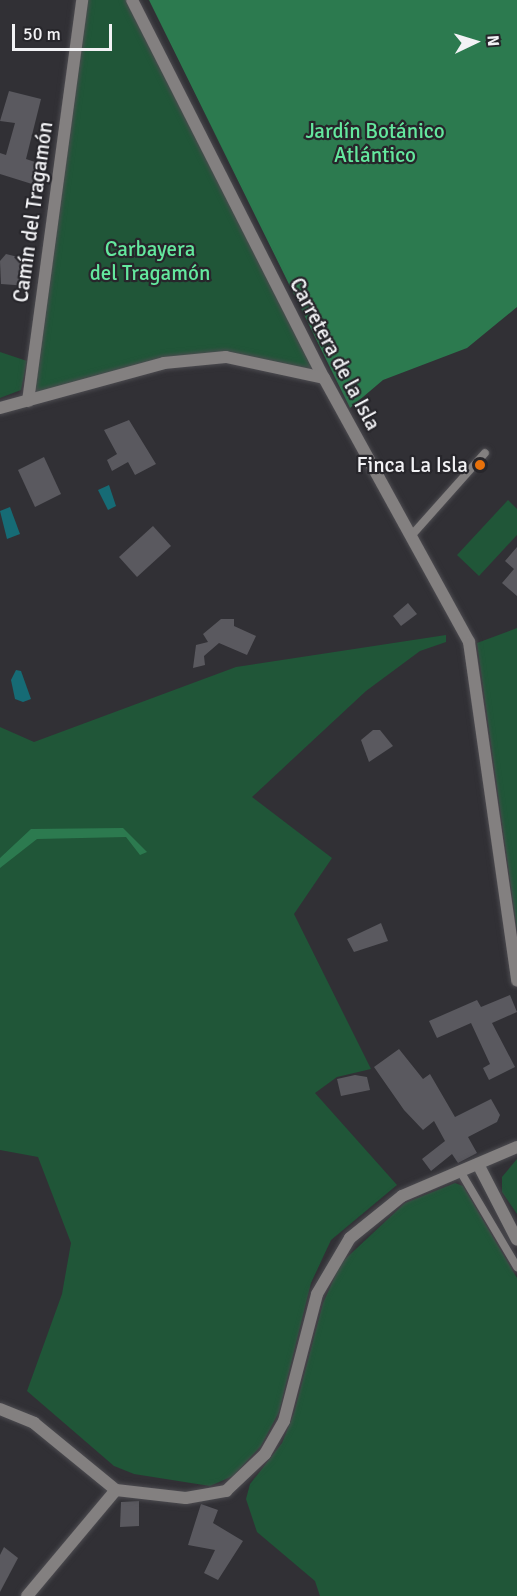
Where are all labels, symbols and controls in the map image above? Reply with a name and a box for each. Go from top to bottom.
scale bar [15,12,116,50]
north arrow [445,12,505,72]
text: 50 m [23,23,61,45]
text: N [483,34,503,47]
park label: Jardín Botánico Atlántico [305,118,445,168]
street label: Camín del Tragamón [8,120,58,304]
park label: Carbayera del Tragamón [90,236,210,286]
street label: Carretera de la Isla [284,273,386,435]
place label: Finca La Isla [357,452,468,478]
marker: Finca La Isla [473,458,487,472]

